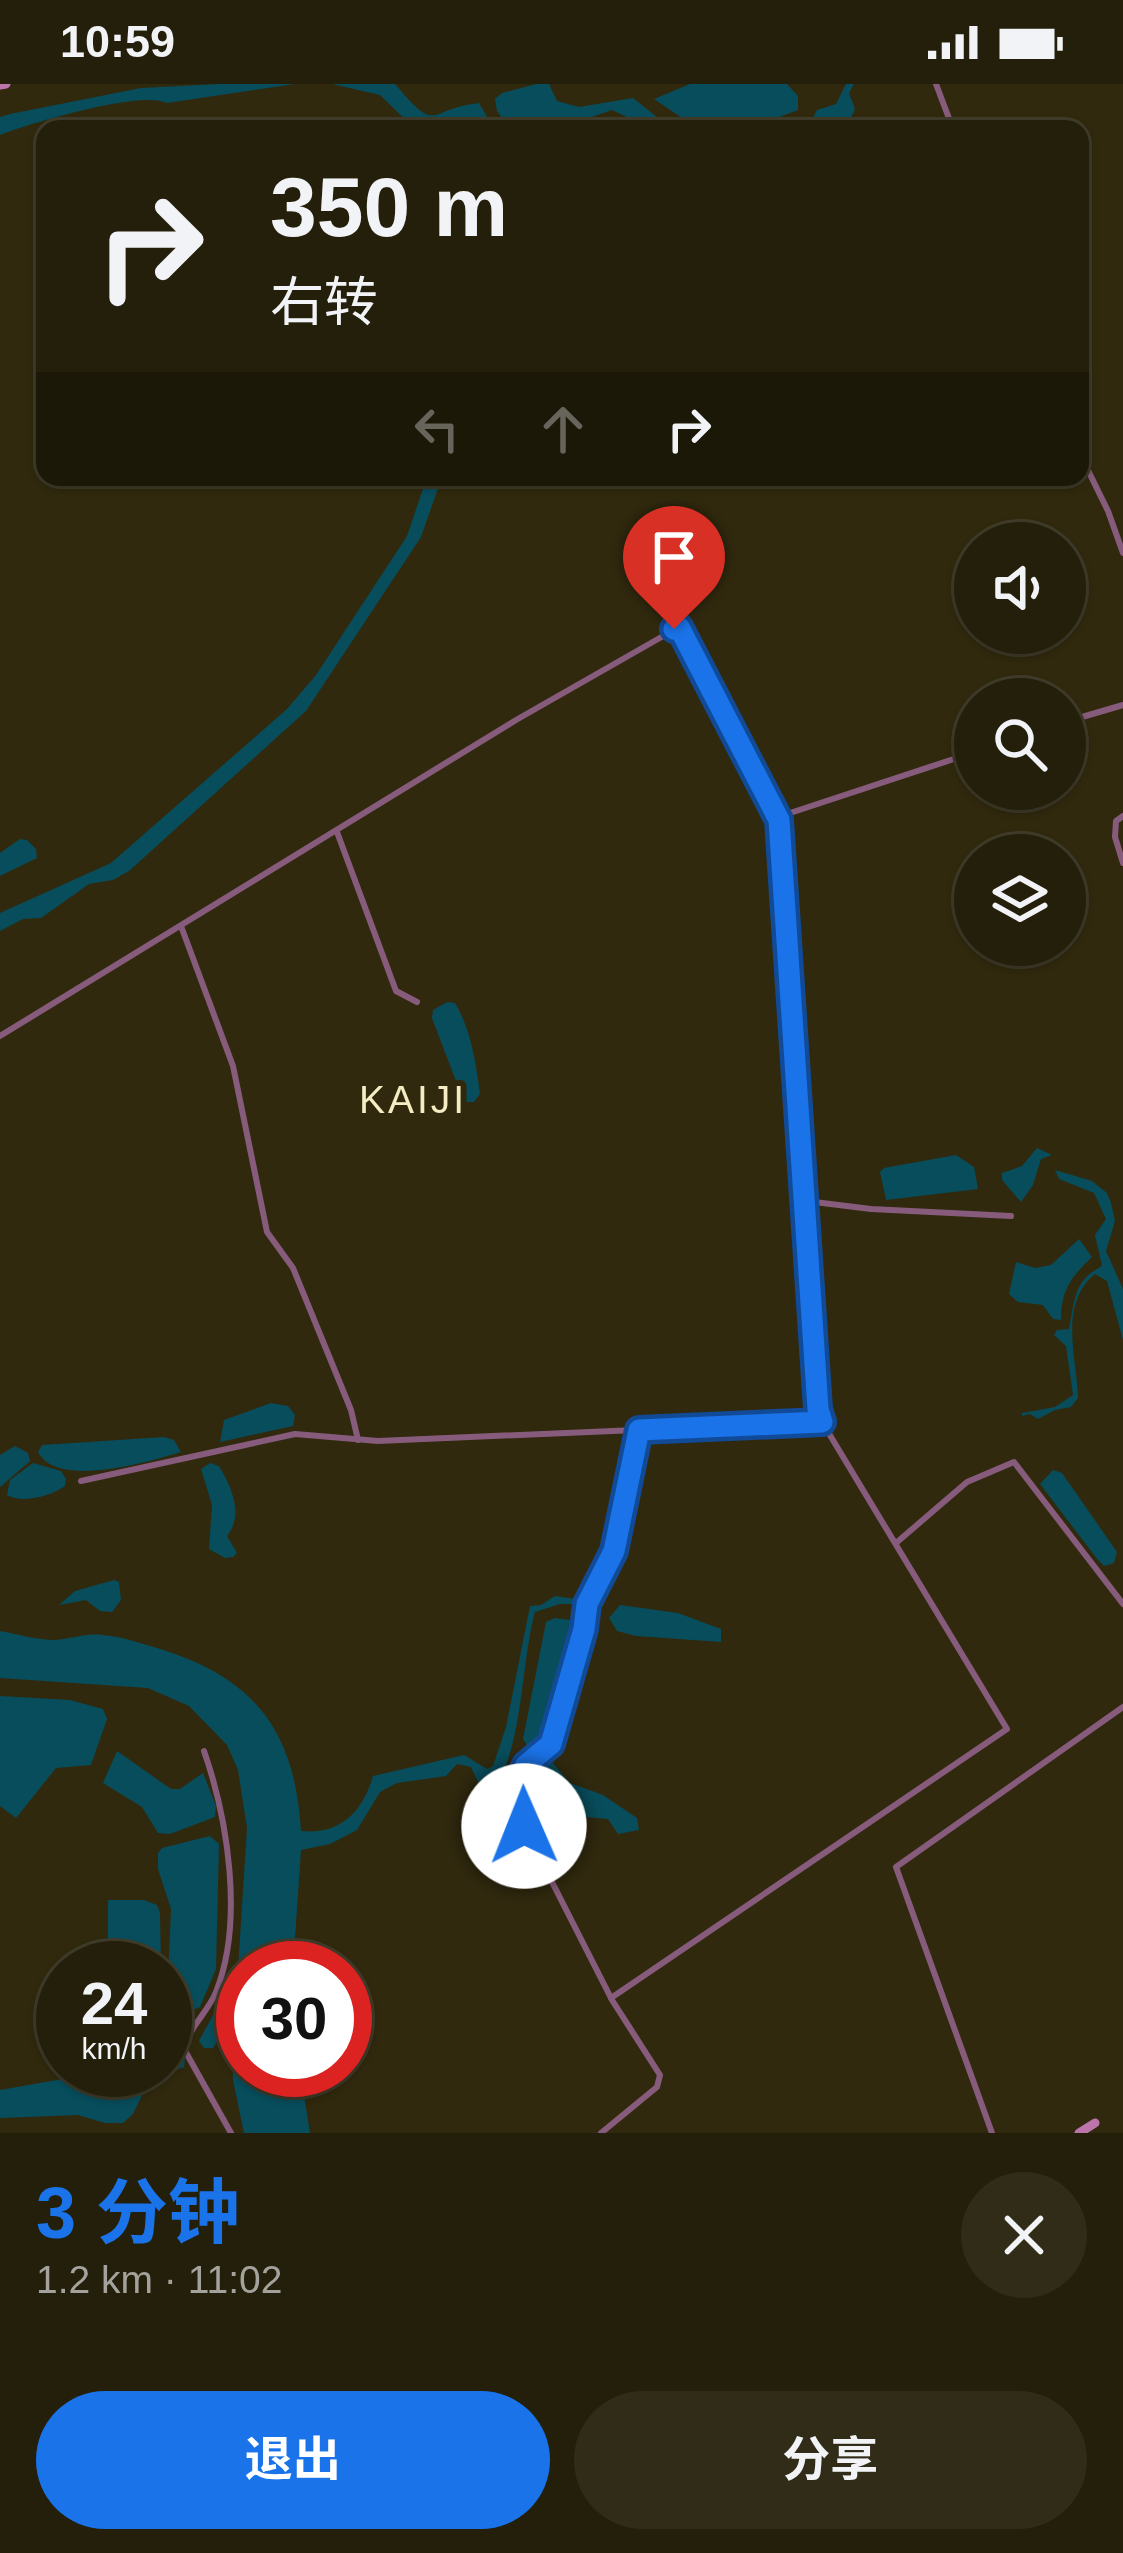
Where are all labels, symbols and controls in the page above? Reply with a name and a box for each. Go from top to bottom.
text: 10:59 [60,16,175,67]
text: 350 m [270,160,508,254]
icon: right [72,168,228,324]
text: 右转 [270,272,378,332]
icon: left [404,396,470,462]
icon: ahead [530,396,596,462]
icon: right [656,396,722,462]
pin [623,506,725,629]
map controls [954,522,1086,966]
button: sound [954,522,1086,654]
icon: arrive [641,524,707,590]
button: search [954,678,1086,810]
button: layers [954,834,1086,966]
district label: KAIJI [359,1078,467,1121]
position arrow [461,1763,587,1889]
speed limit sign: 30 [216,1941,372,2097]
text: 24 [81,1970,147,2037]
text: km/h [81,2032,147,2065]
button: close [961,2172,1087,2298]
text: 3 分钟 [36,2173,240,2253]
text: 1.2 km · 11:02 [36,2258,282,2301]
button: 退出 [36,2391,550,2529]
button: 分享 [574,2391,1087,2529]

